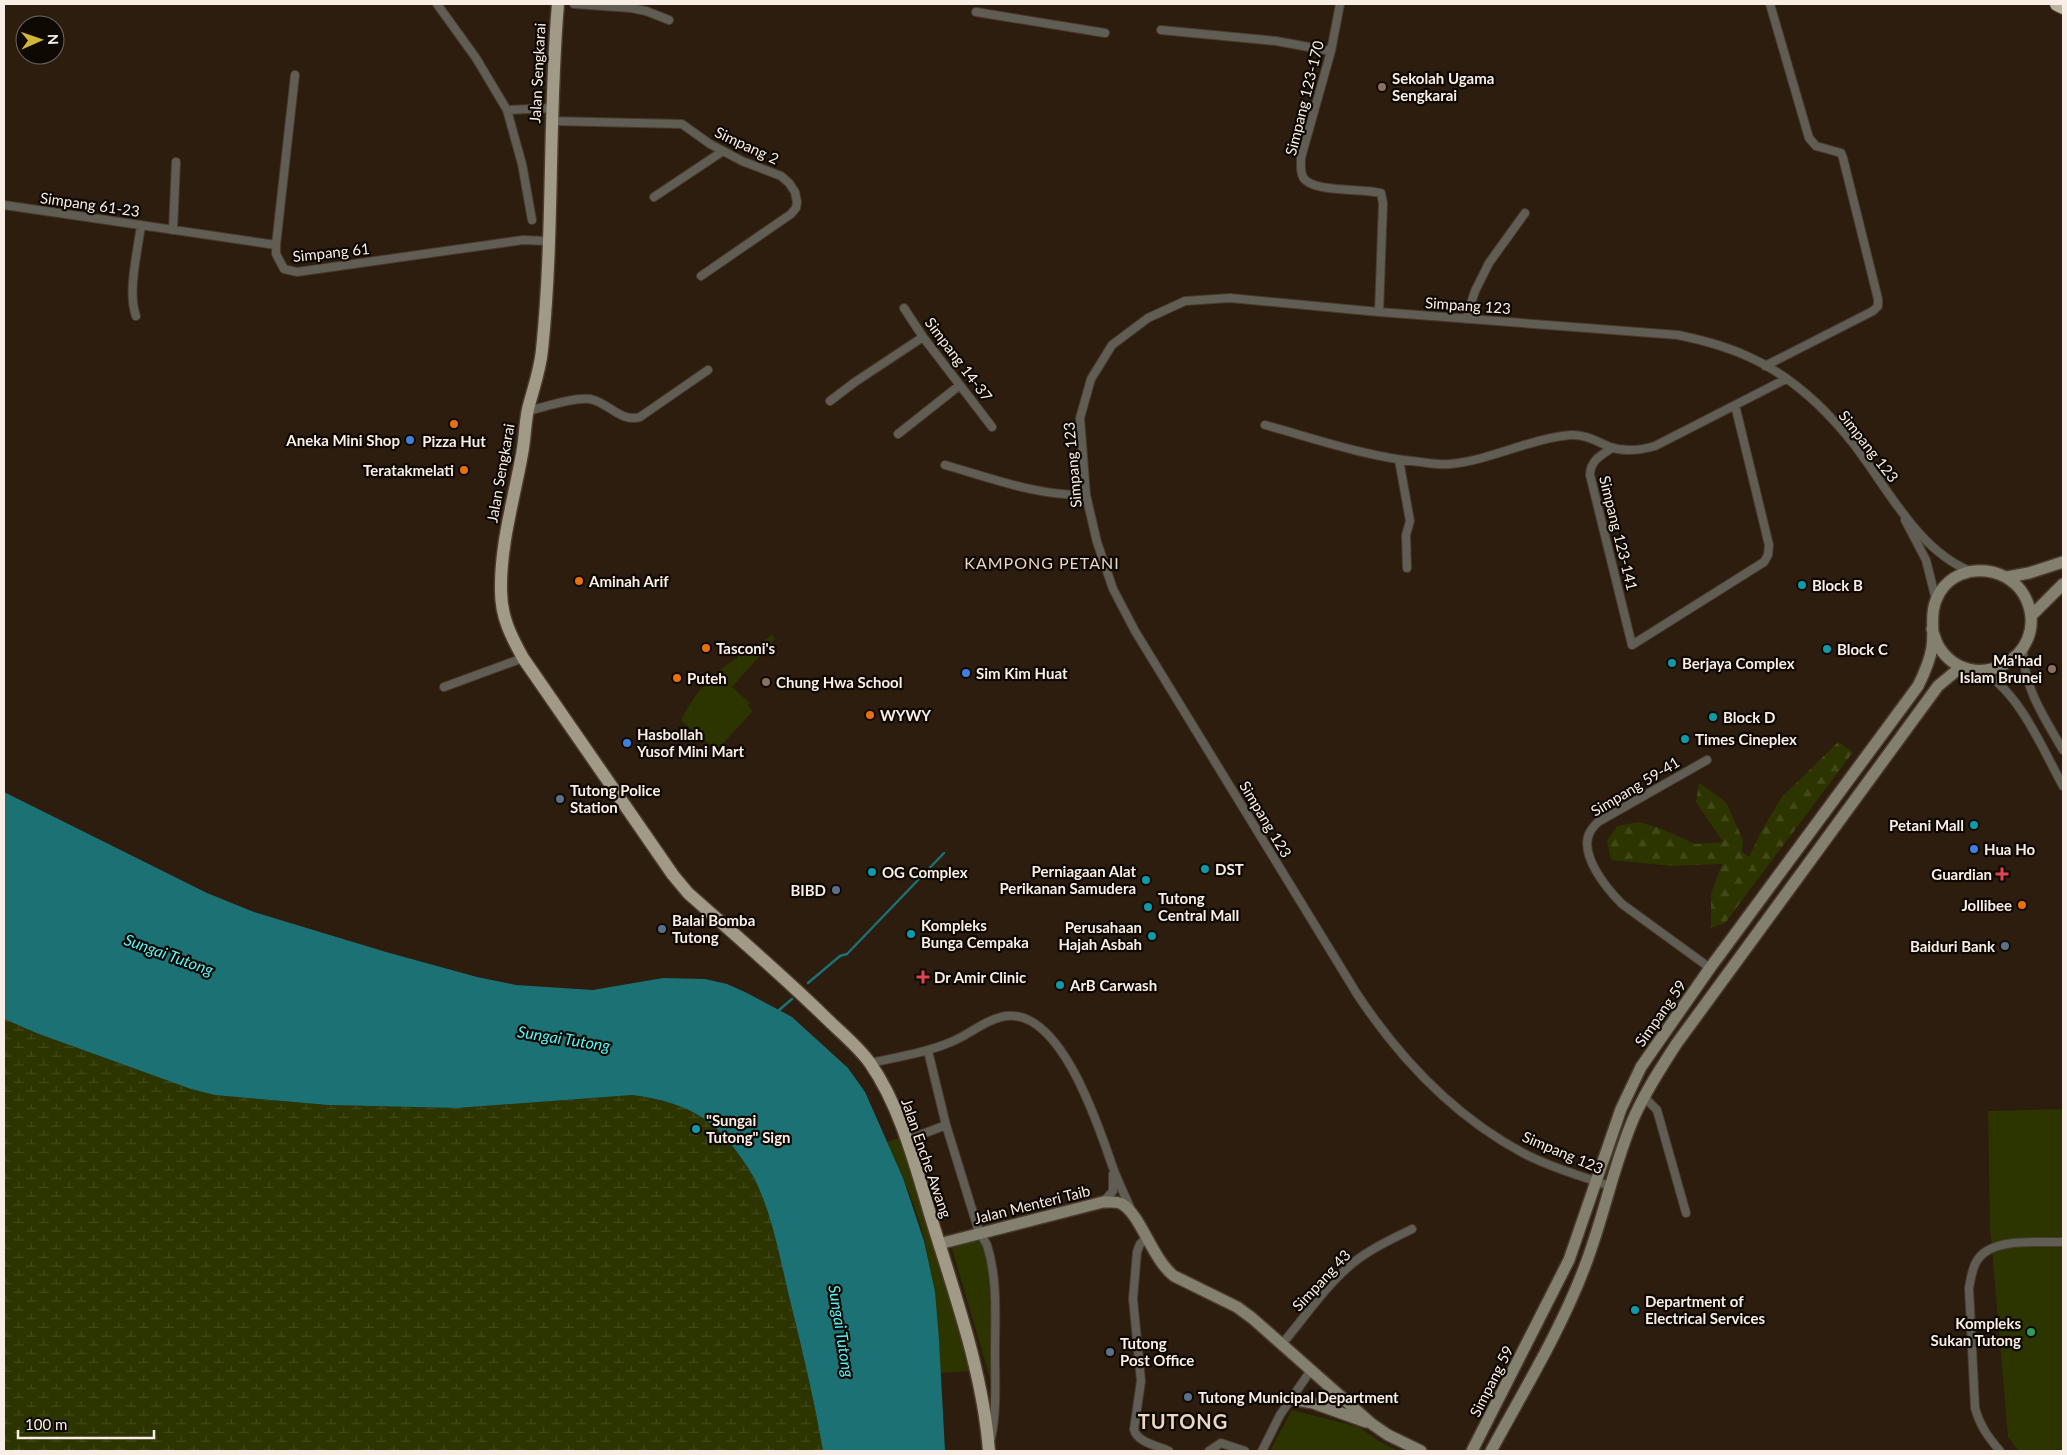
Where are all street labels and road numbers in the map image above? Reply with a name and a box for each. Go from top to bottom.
street label: Jalan Sengkarai [525,22,549,124]
street label: Simpang 123-170 [1281,38,1327,157]
street label: Simpang 2 [712,122,782,168]
street label: Simpang 61-23 [39,188,141,220]
street label: Simpang 61 [292,239,370,265]
street label: Simpang 123 [1424,293,1512,317]
street label: Simpang 14-37 [922,314,997,405]
street label: Simpang 123 [1835,407,1903,485]
street label: Simpang 123 [1059,421,1085,509]
street label: Jalan Sengkarai [482,422,518,524]
street label: Simpang 123-141 [1596,474,1642,592]
street label: Simpang 59-41 [1587,752,1683,820]
street label: Simpang 123 [1236,778,1296,860]
street label: Simpang 59 [1630,976,1690,1050]
street label: Jalan Enche Awang [898,1096,956,1220]
street label: Simpang 123 [1520,1127,1606,1177]
street label: Jalan Menteri Taib [972,1181,1092,1227]
street label: Simpang 43 [1288,1246,1354,1314]
street label: Simpang 59 [1465,1342,1517,1420]

